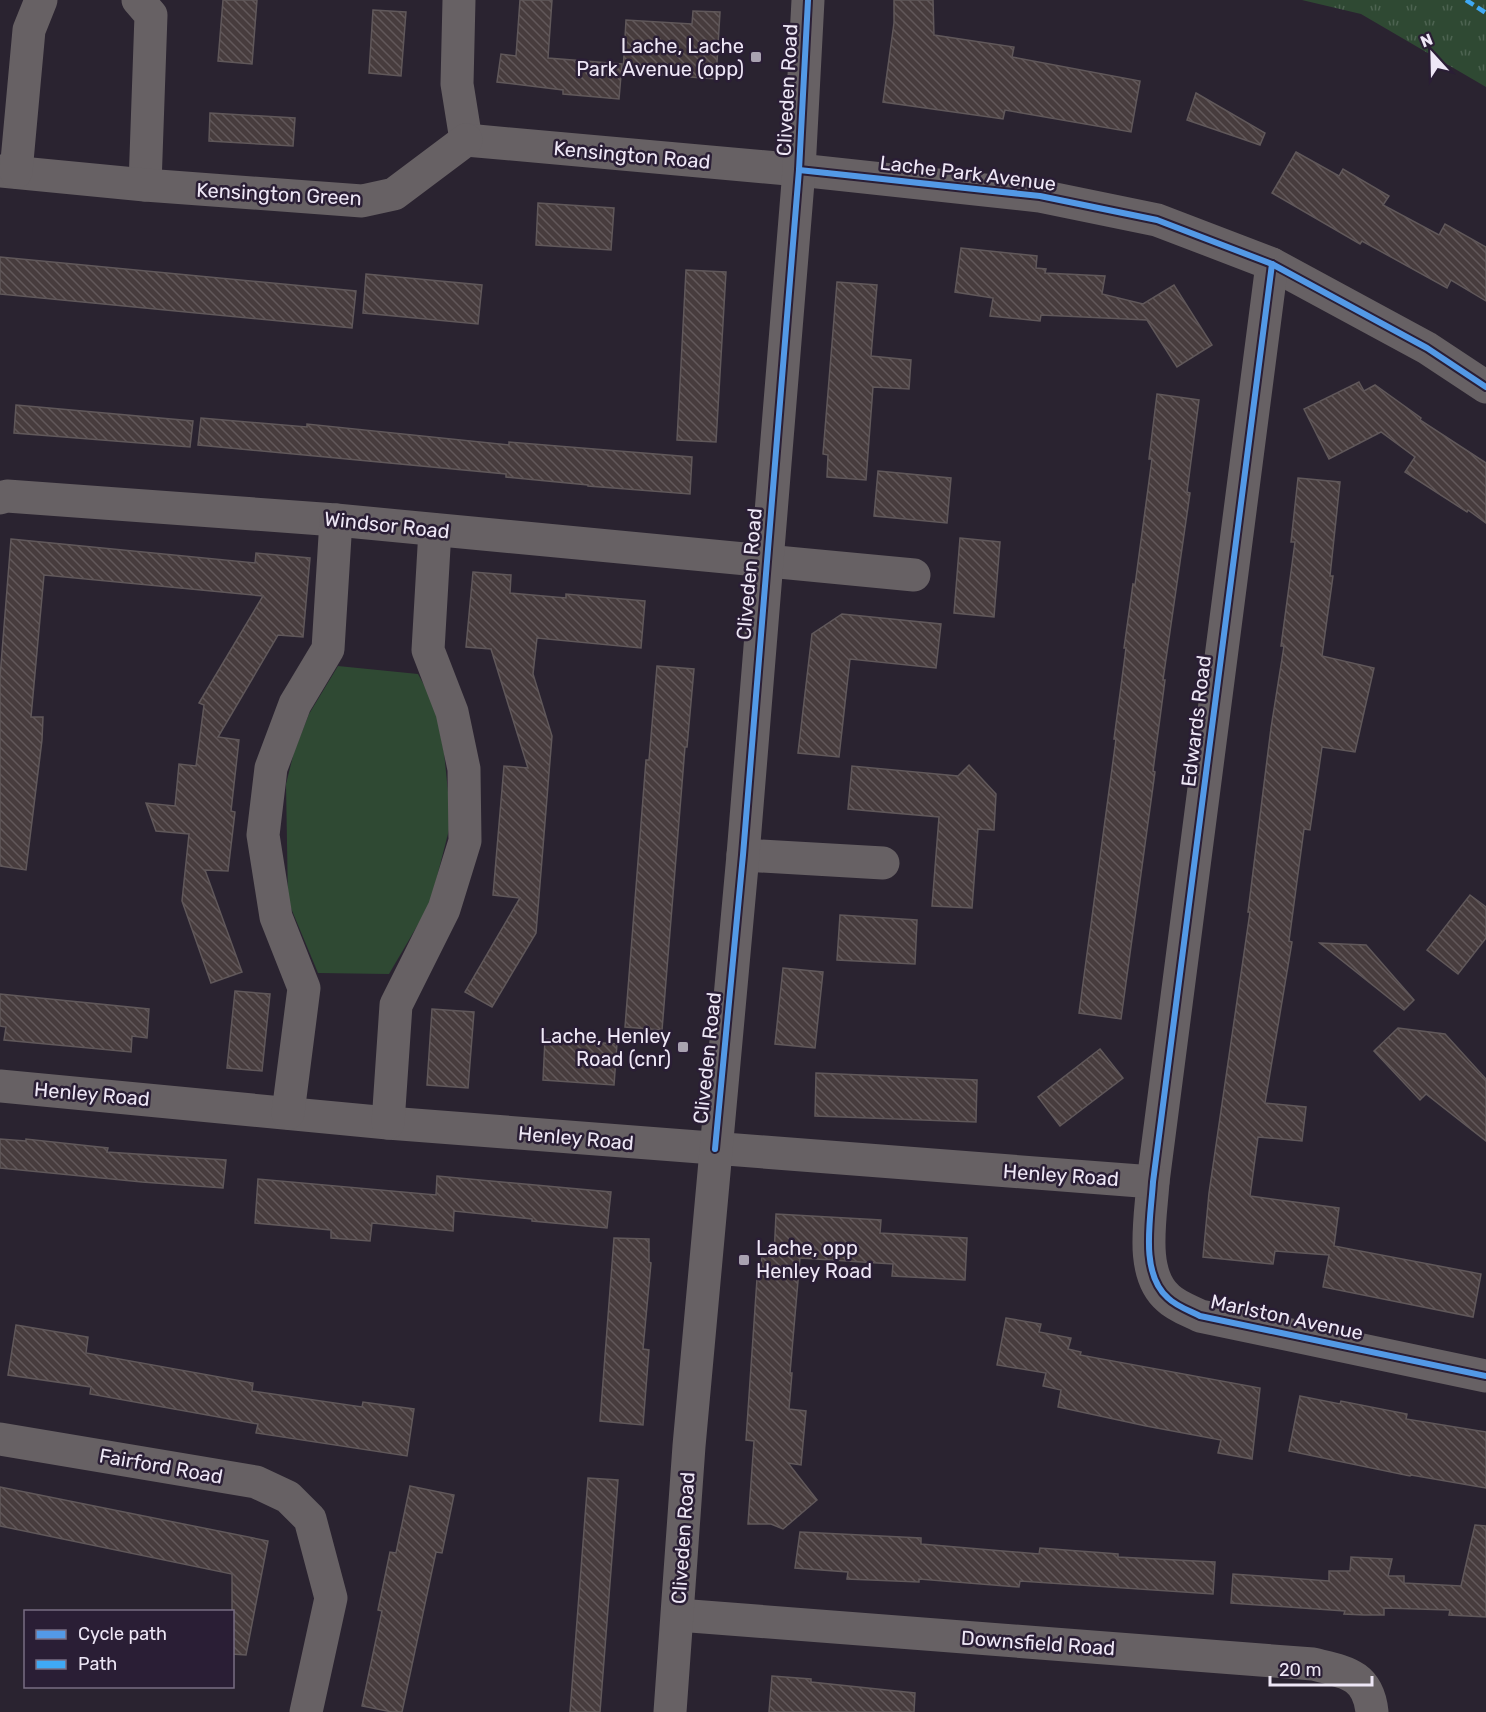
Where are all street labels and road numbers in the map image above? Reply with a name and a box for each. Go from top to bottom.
street label: Cliveden Road [772,23,802,157]
street label: Kensington Road [552,136,712,174]
street label: Lache Park Avenue [878,150,1058,196]
street label: Kensington Green [196,178,362,210]
street label: Windsor Road [323,506,451,544]
street label: Cliveden Road [731,507,767,641]
street label: Edwards Road [1176,654,1216,788]
street label: Cliveden Road [688,991,726,1125]
street label: Henley Road [33,1077,151,1111]
street label: Henley Road [517,1121,635,1155]
street label: Henley Road [1002,1159,1120,1191]
street label: Marlston Avenue [1208,1289,1366,1345]
street label: Fairford Road [97,1443,225,1489]
street label: Cliveden Road [666,1471,700,1605]
street label: Downsfield Road [960,1626,1116,1660]

